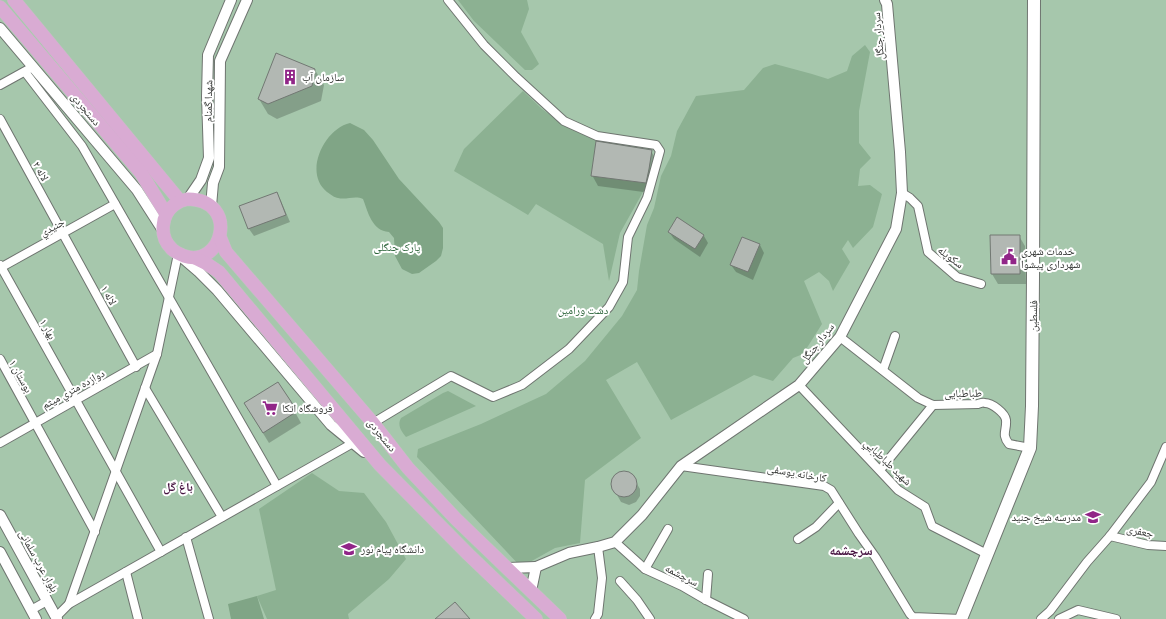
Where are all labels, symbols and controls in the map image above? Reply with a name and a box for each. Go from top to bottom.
street label: سردار جنگل [869,12,887,60]
building icon: سازمان آب [281,68,299,86]
place label: سازمان آب [302,70,344,84]
street label: شهدا گمنام [201,80,215,122]
street label: دستجردی [68,90,104,129]
street label: لاله ۲ [30,159,52,184]
street label: جنيدي [37,215,68,241]
park label: پارک جنگلی [374,240,421,254]
street label: سکوپله [935,243,967,271]
place label: خدمات شهری شهرداری پیشوا [1021,244,1080,271]
public building icon: خدمات شهری شهرداری پیشوا [1000,248,1018,266]
street label: لاله ۱ [98,283,120,308]
street label: فلسطین [1026,300,1040,332]
park label: دشت ورامین [558,303,609,317]
street label: بهار ۱ [37,316,59,342]
street label: سردار جنگل [797,320,837,366]
street label: بوستان ۱ [6,357,36,395]
street label: دوازده متري میثم [39,366,108,414]
street label: طباطبایی [944,386,982,400]
supermarket icon: فروشگاه اتکا [261,399,279,417]
place label: فروشگاه اتکا [282,401,333,415]
street label: دستجردی [364,415,400,455]
street label: شهيد طباطبايي [860,436,915,489]
street label: کارخانه یوسفی [766,461,828,485]
district label: باغ گل [163,479,193,495]
school or university icon: مدرسه شیخ جنید [1084,508,1102,526]
place label: مدرسه شیخ جنید [1011,510,1081,524]
street label: جعفری [1125,522,1155,540]
street label: بلوار عرب سلمانی [16,527,62,595]
school or university icon: دانشگاه پیام نور [340,540,358,558]
place label: دانشگاه پیام نور [360,542,425,556]
district label: سرچشمه [829,542,873,559]
street label: سرچشمه [663,561,701,589]

